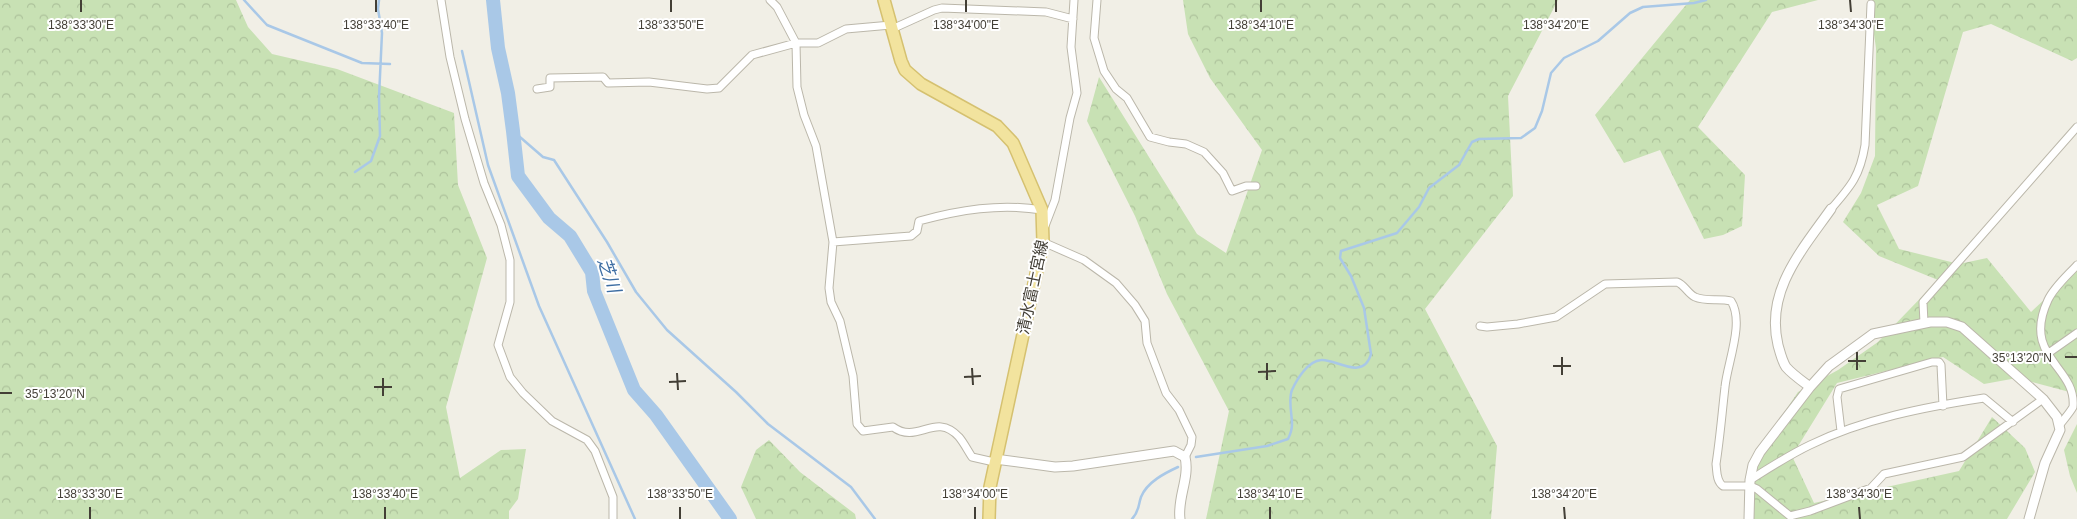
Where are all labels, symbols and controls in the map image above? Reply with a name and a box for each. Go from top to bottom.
text: 138°33'30"E [48,18,114,32]
text: 138°33'40"E [343,18,409,32]
text: 138°33'50"E [638,18,704,32]
text: 138°34'00"E [933,18,999,32]
text: 138°34'10"E [1228,18,1294,32]
text: 138°34'20"E [1523,18,1589,32]
text: 138°34'30"E [1818,18,1884,32]
street label: 清水富士宮線 [1014,238,1051,336]
water label: 芝川 [594,255,625,297]
text: 35°13'20"N [1992,351,2052,365]
text: 35°13'20"N [25,387,85,401]
text: 138°33'30"E [57,487,123,501]
text: 138°33'40"E [352,487,418,501]
text: 138°33'50"E [647,487,713,501]
text: 138°34'00"E [942,487,1008,501]
text: 138°34'10"E [1237,487,1303,501]
text: 138°34'20"E [1531,487,1597,501]
text: 138°34'30"E [1826,487,1892,501]

